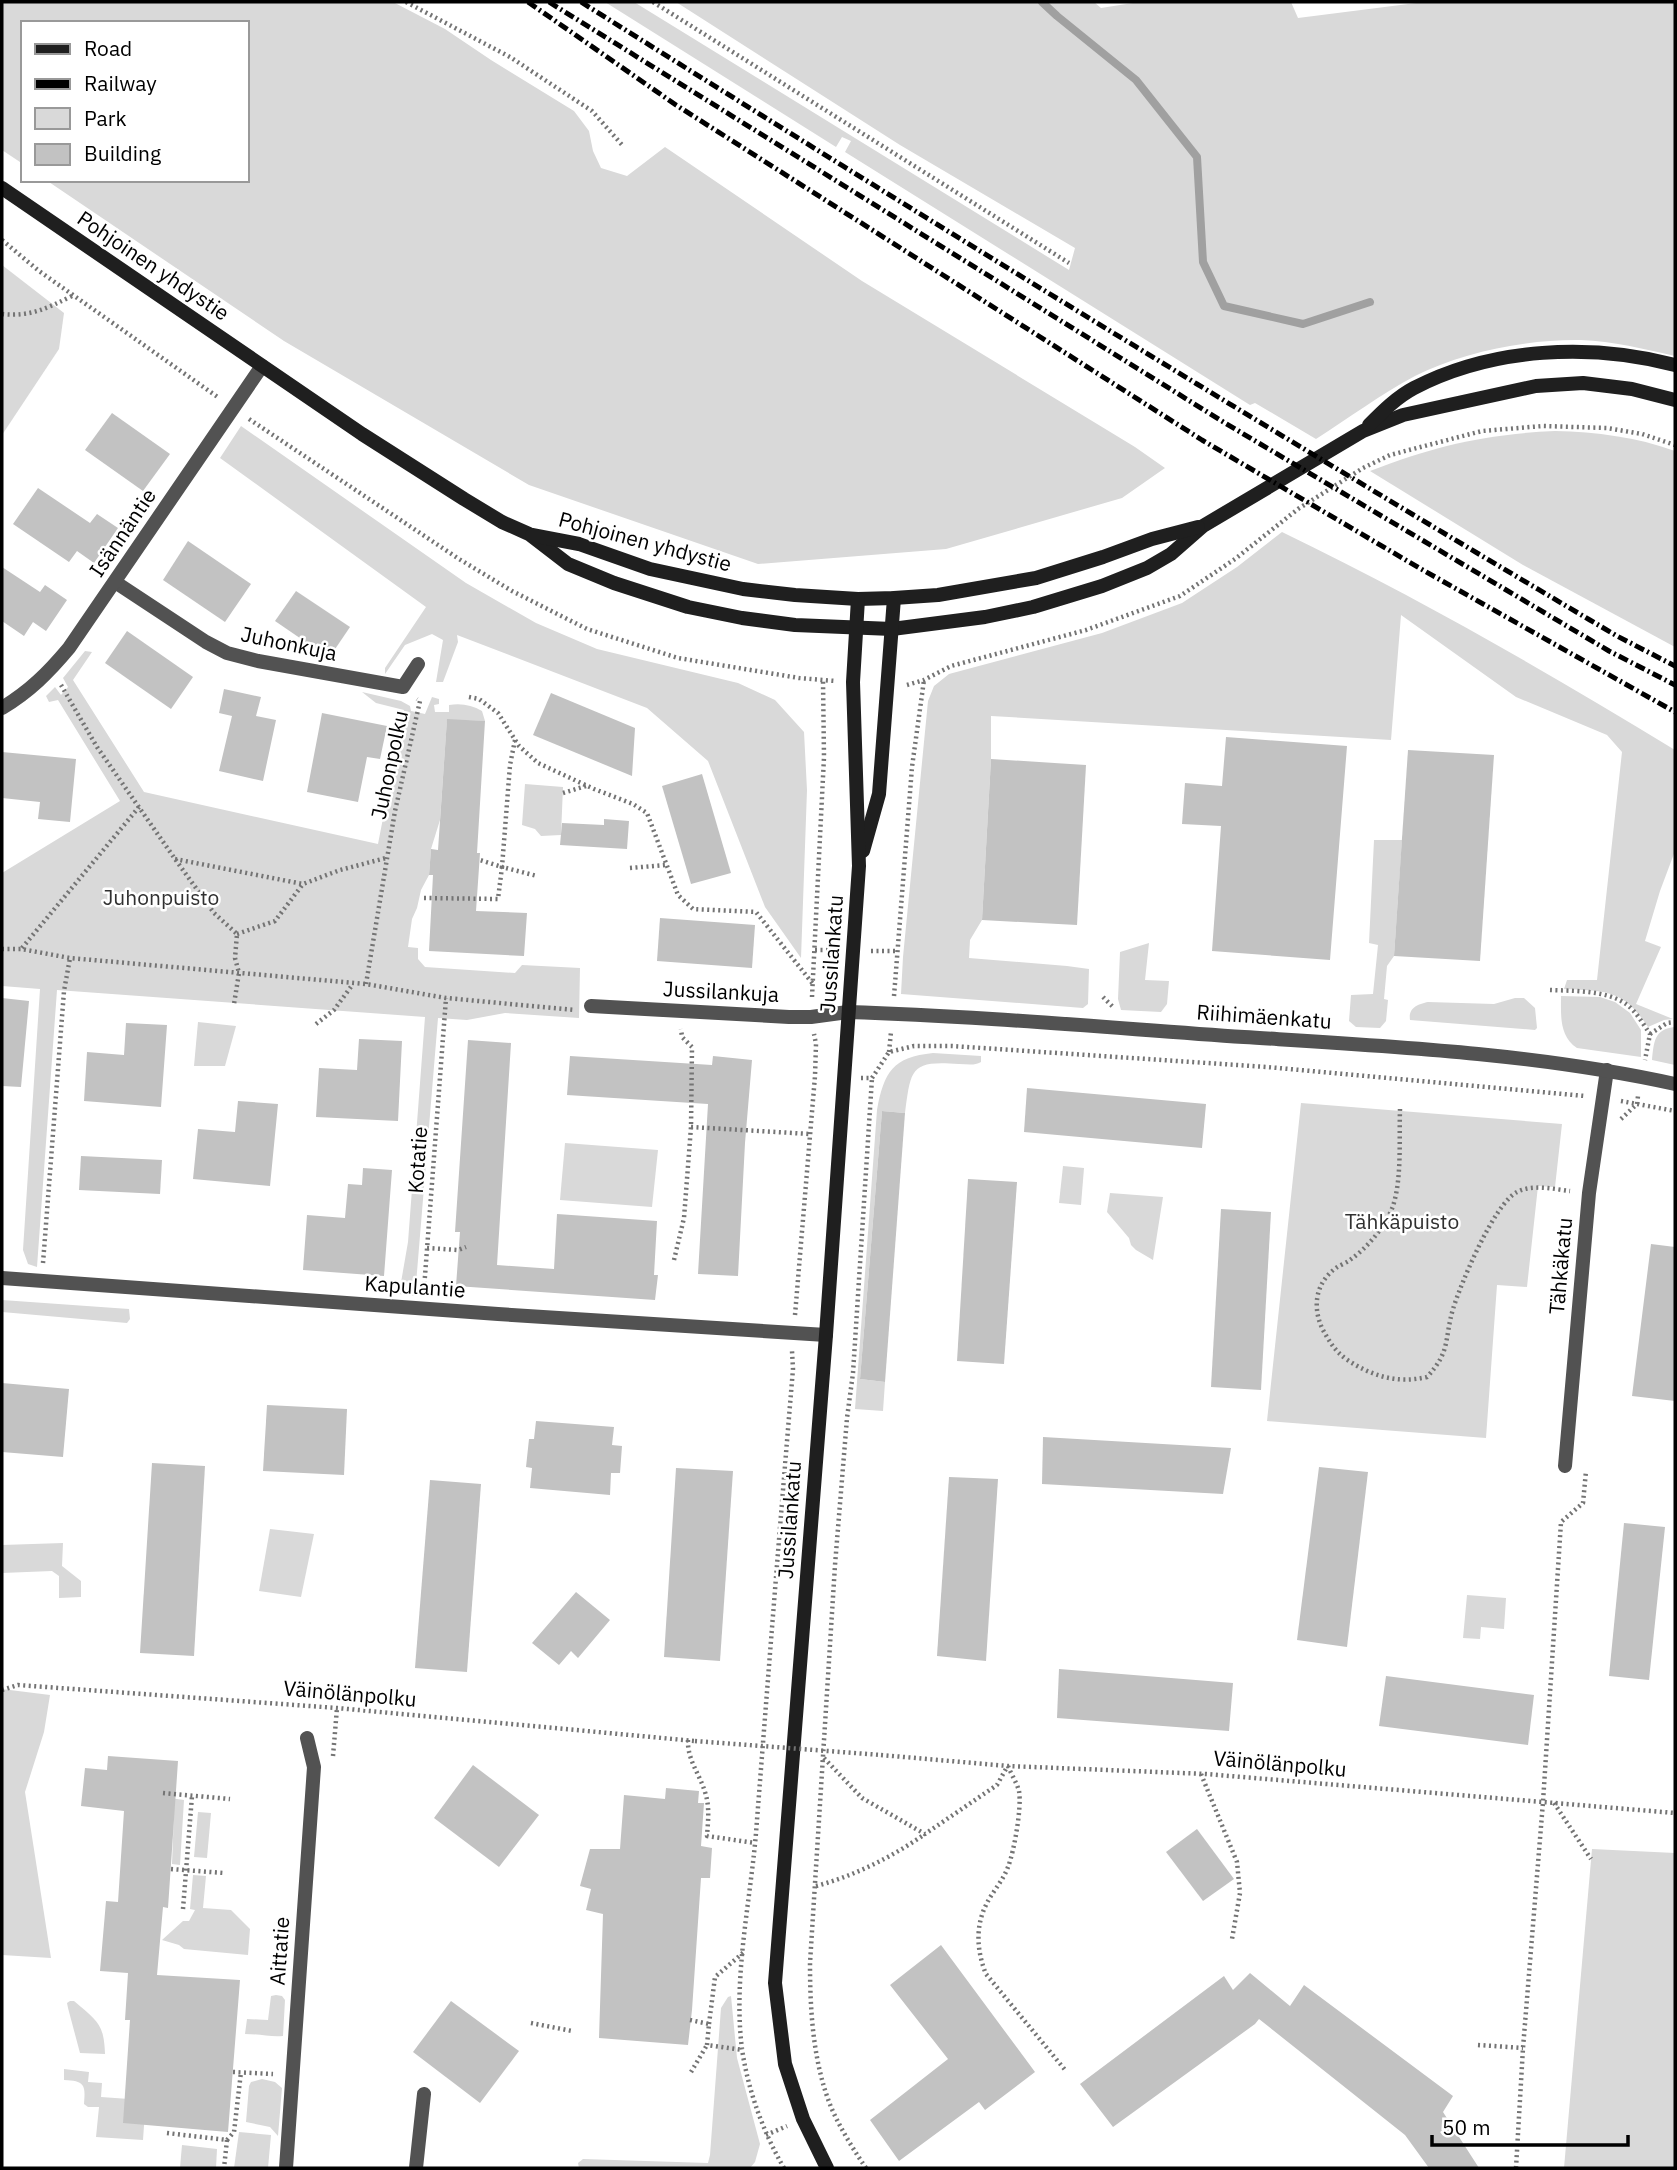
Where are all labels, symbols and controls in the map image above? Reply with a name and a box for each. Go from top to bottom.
legend [21,21,248,182]
text: Road [84,34,132,62]
text: Railway [84,69,157,97]
text: Park [84,104,127,132]
text: Building [84,139,161,167]
street label: Pohjoinen yhdystie [72,204,235,326]
street label: Isännäntie [82,483,162,582]
street label: Pohjoinen yhdystie [556,505,735,578]
street label: Juhonkuja [239,619,340,667]
street label: Juhonpolku [364,708,414,822]
park label: Juhonpuisto [103,883,219,911]
street label: Jussilankatu [813,894,849,1014]
street label: Jussilankuja [662,974,780,1008]
street label: Riihimäenkatu [1195,997,1333,1035]
street label: Kotatie [401,1125,433,1194]
park label: Tähkäpuisto [1345,1207,1459,1235]
street label: Tähkäkatu [1542,1216,1578,1316]
street label: Kapulantie [364,1269,467,1304]
street label: Jussilankatu [771,1460,807,1580]
street label: Väinölänpolku [282,1673,418,1713]
street label: Väinölänpolku [1212,1743,1348,1783]
street label: Aittatie [263,1916,295,1986]
scale bar [1432,2104,1628,2148]
text: 50 m [1442,2113,1491,2141]

